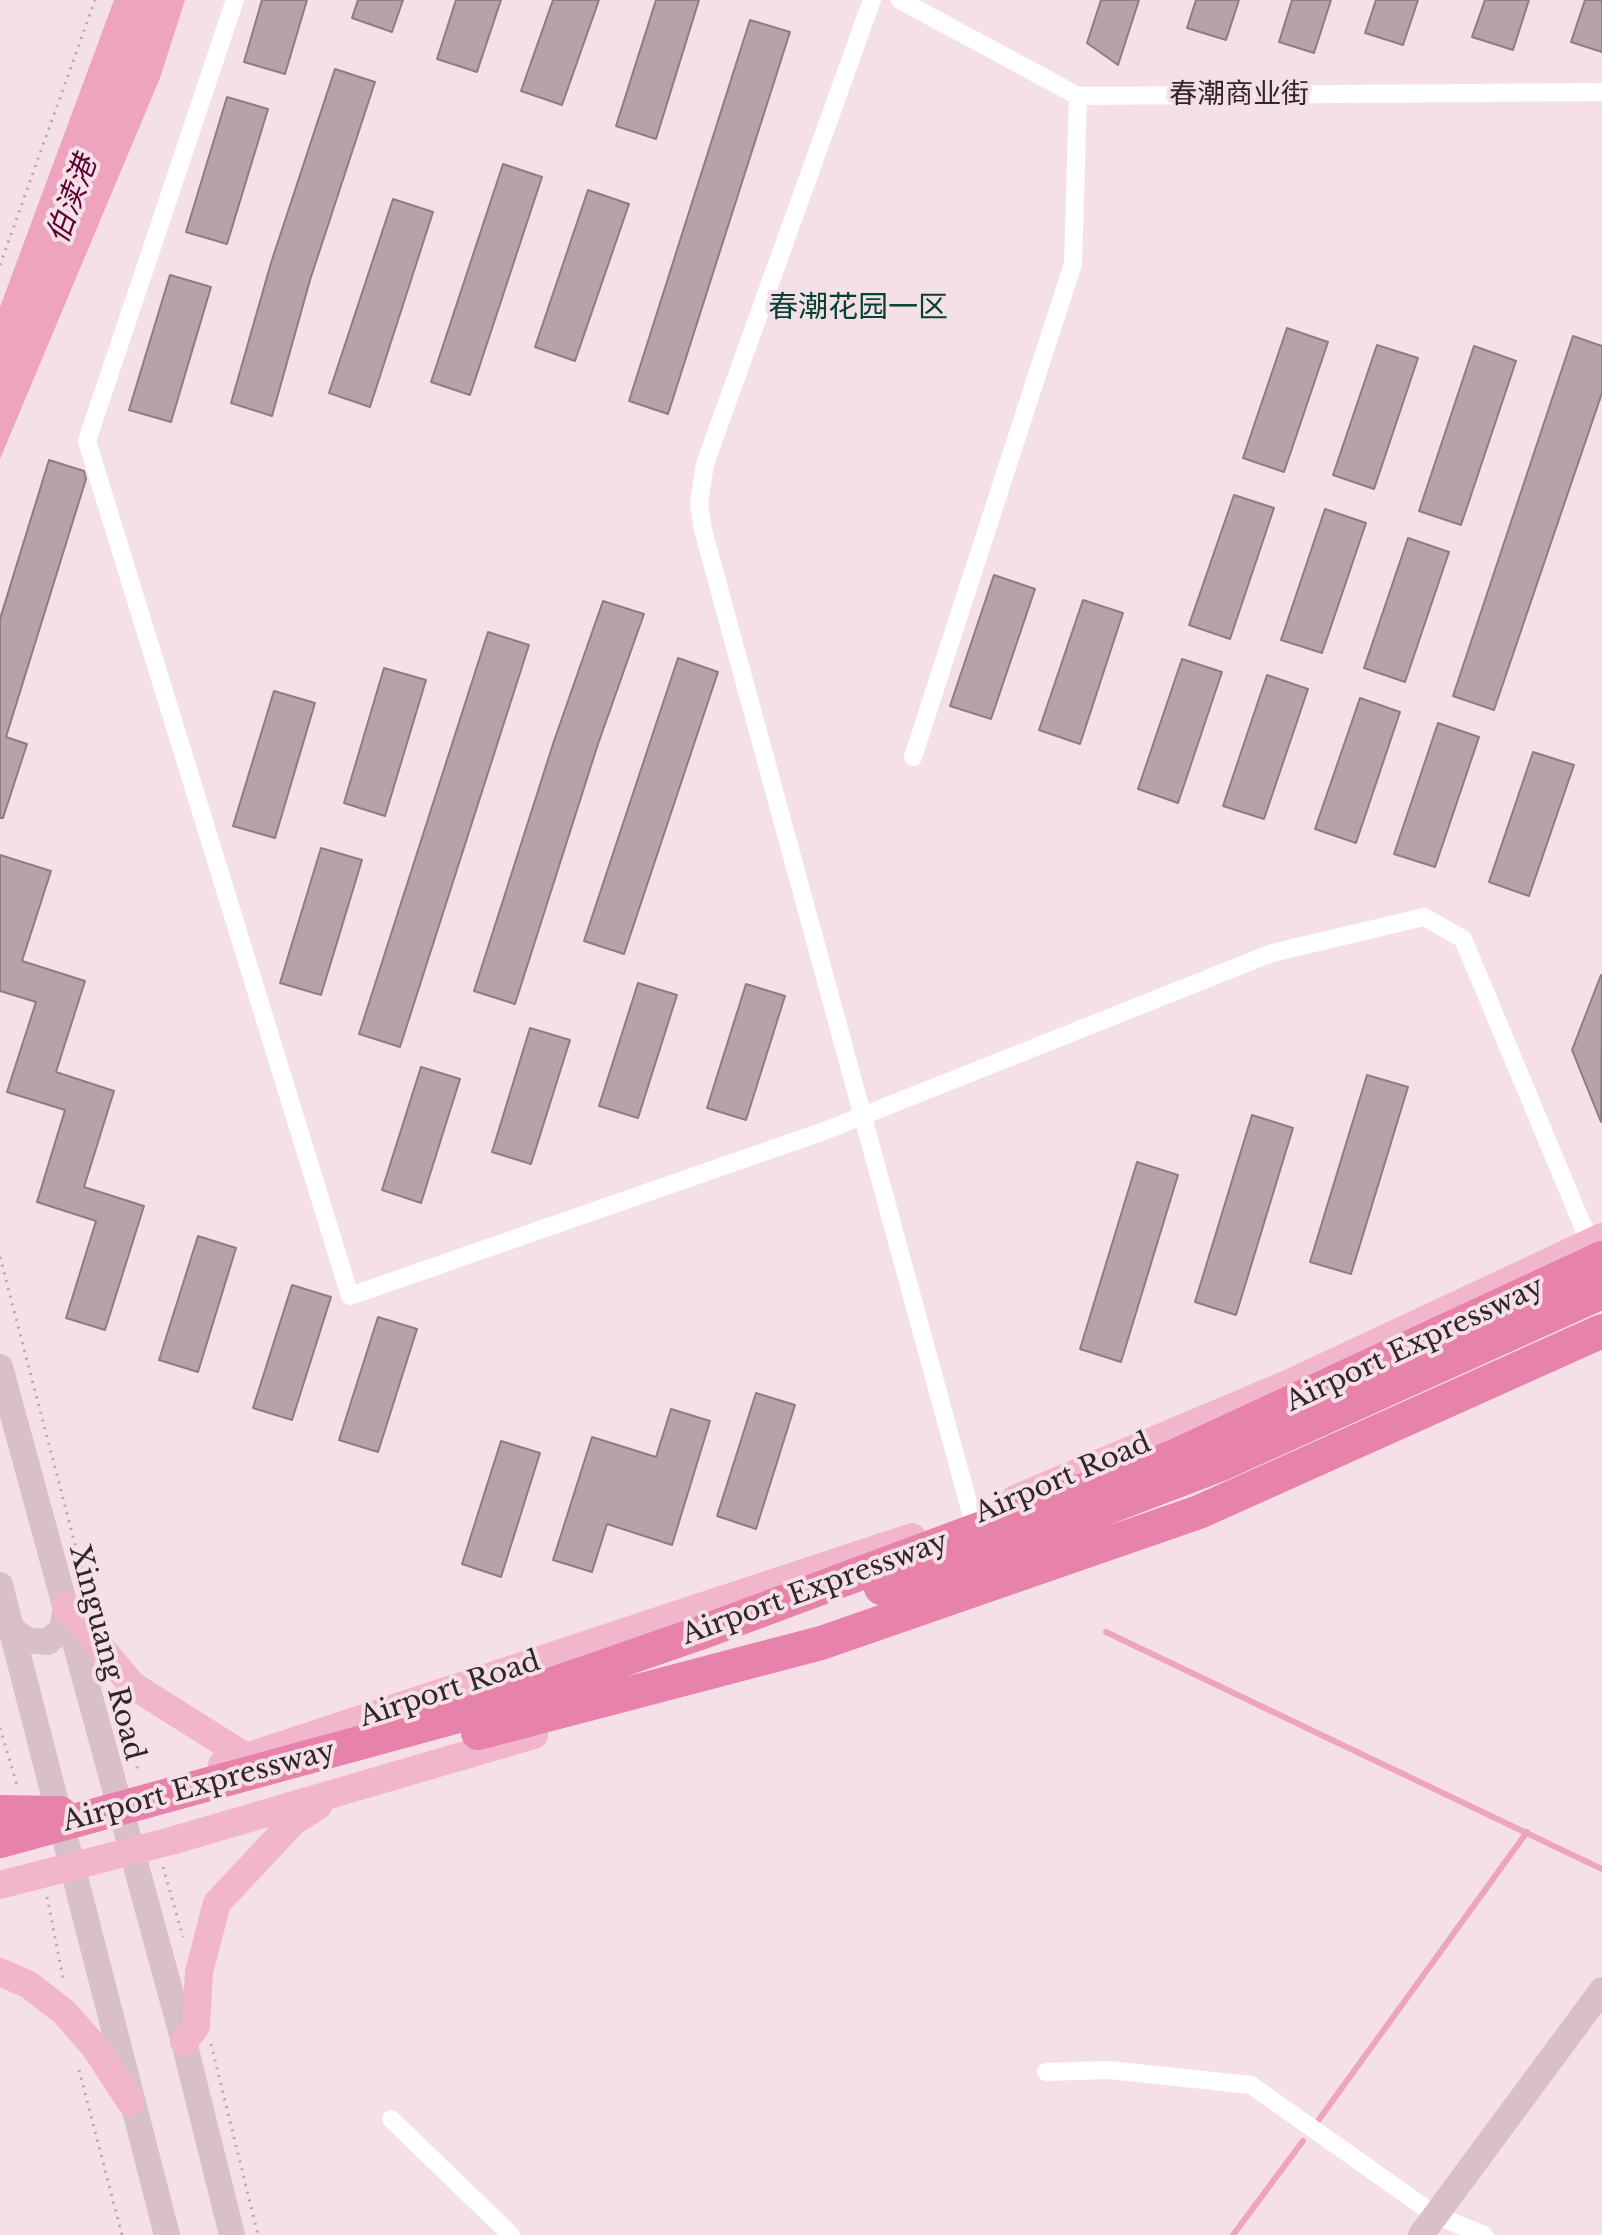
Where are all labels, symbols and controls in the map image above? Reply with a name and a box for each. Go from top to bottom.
street label: 春潮商业街 [1169,78,1309,112]
water label: 伯渎港 [41,152,105,248]
district label: 春潮花园一区 [768,291,948,327]
street label: Airport Expressway [1281,1270,1549,1420]
street label: Airport Road [970,1427,1156,1531]
street label: Airport Expressway [677,1525,953,1653]
street label: Xinguang Road [61,1542,151,1764]
street label: Airport Road [355,1645,545,1735]
street label: Airport Expressway [59,1734,339,1840]

